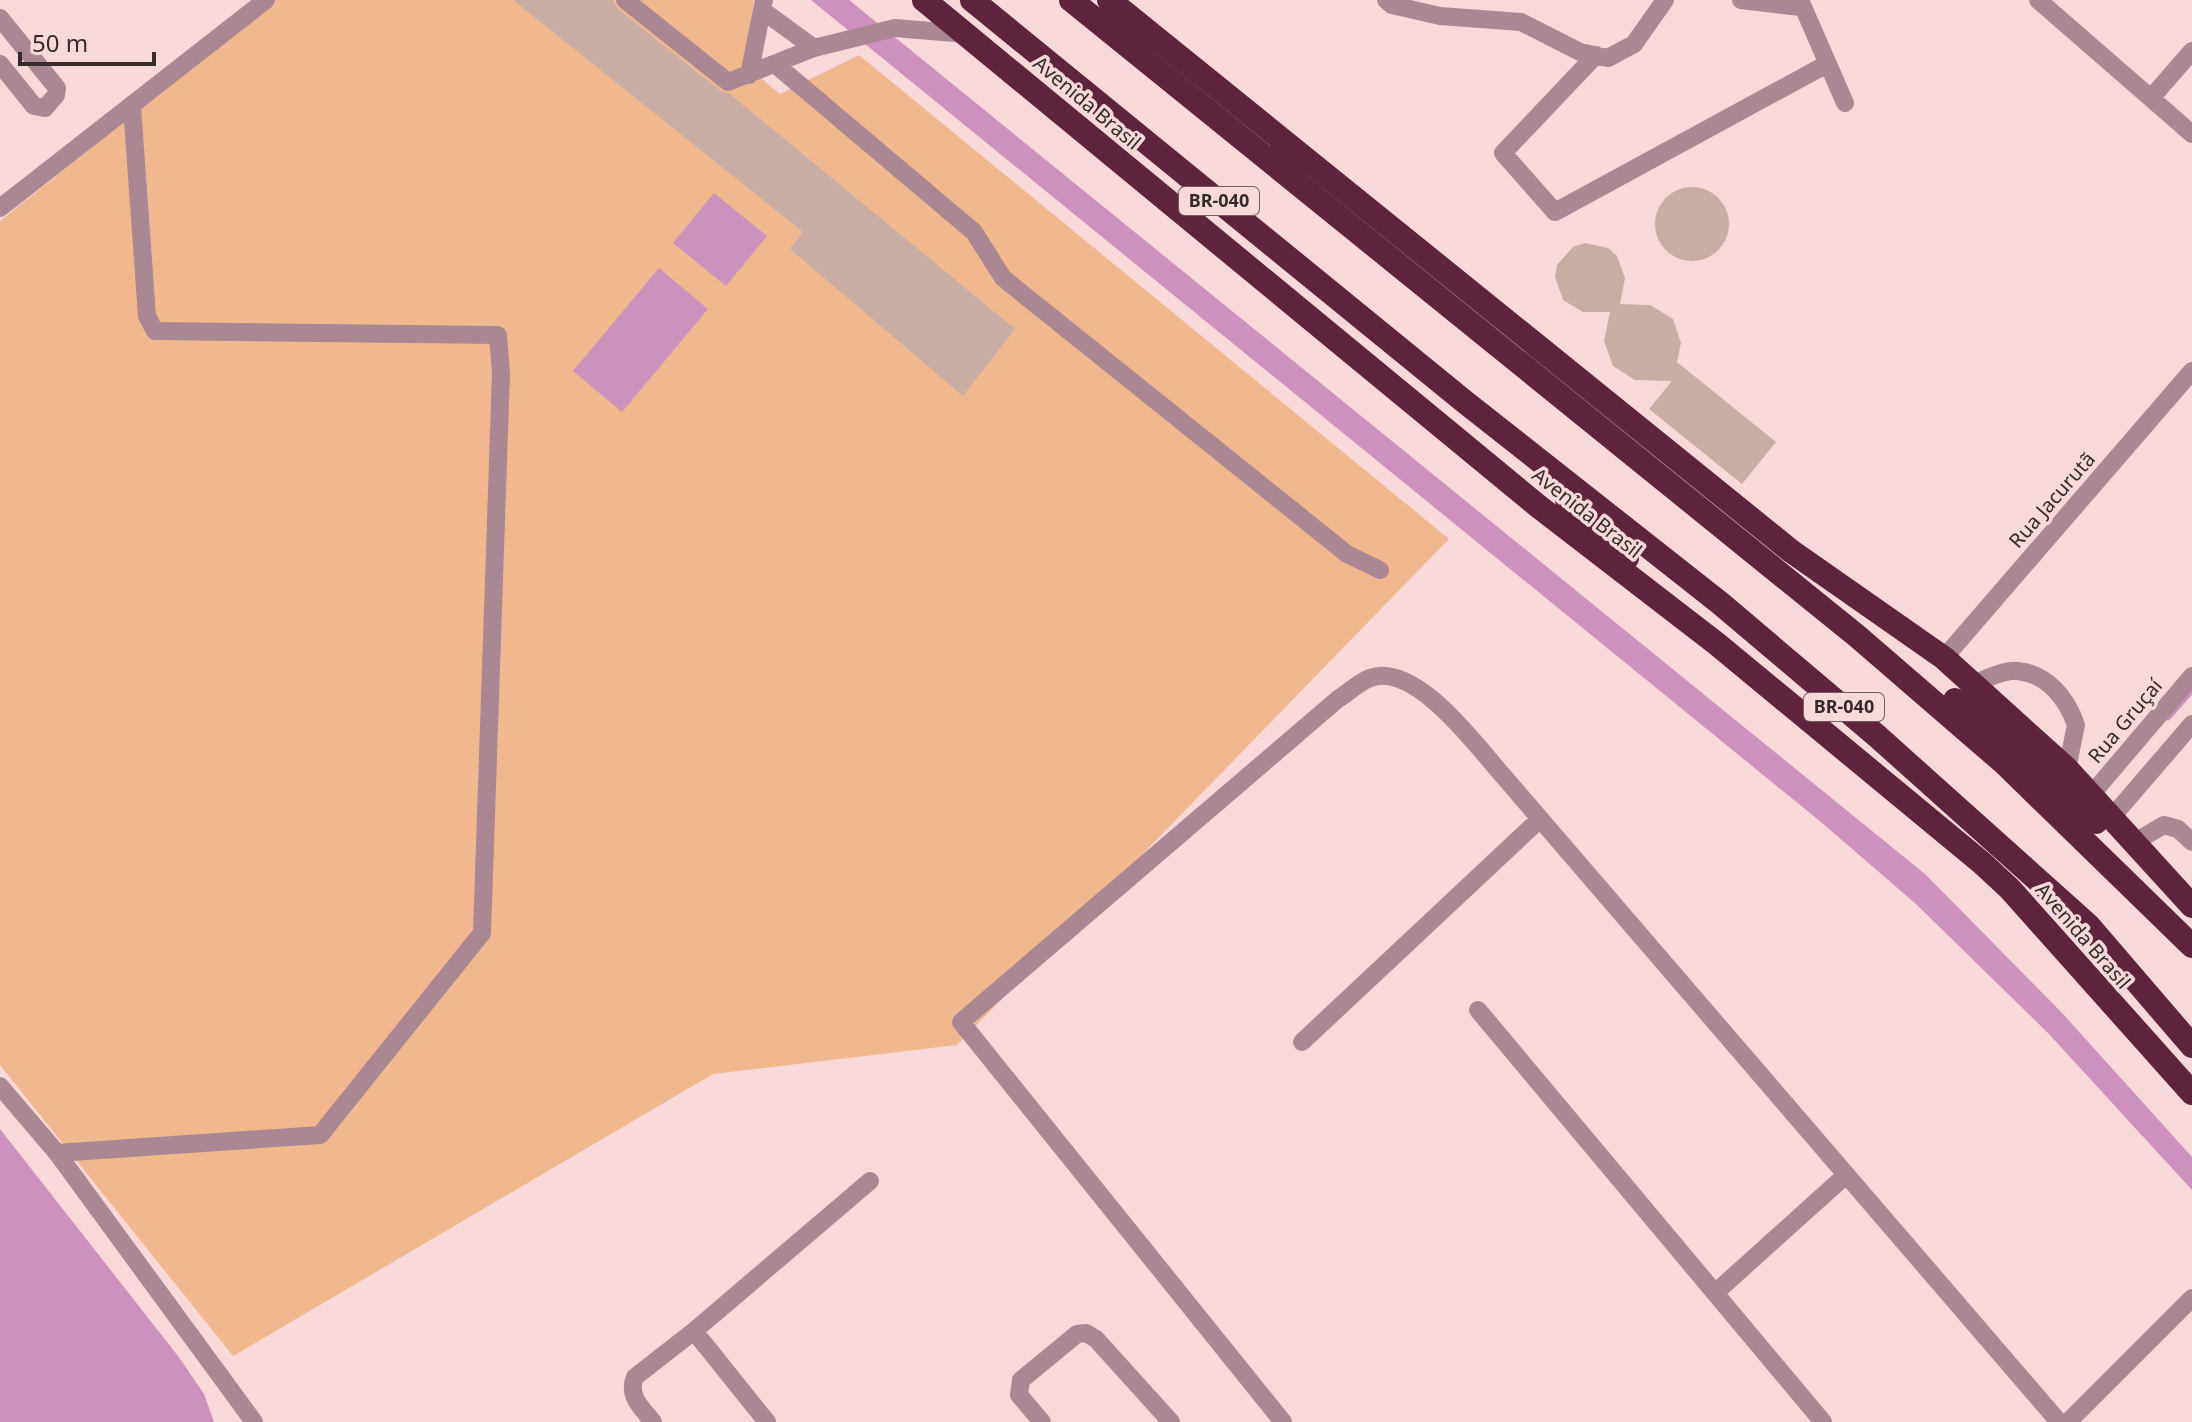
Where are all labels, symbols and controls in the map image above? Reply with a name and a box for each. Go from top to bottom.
scale bar [20,16,154,66]
text: 50 m [32,26,88,59]
street label: Avenida Brasil [1028,50,1147,156]
road number: BR-040 [1179,187,1259,215]
street label: Rua Jacurutã [2002,446,2101,553]
street label: Avenida Brasil [1527,461,1648,564]
street label: Rua Gruçaí [2081,672,2168,769]
road number: BR-040 [1804,693,1884,721]
street label: Avenida Brasil [2030,877,2137,995]

